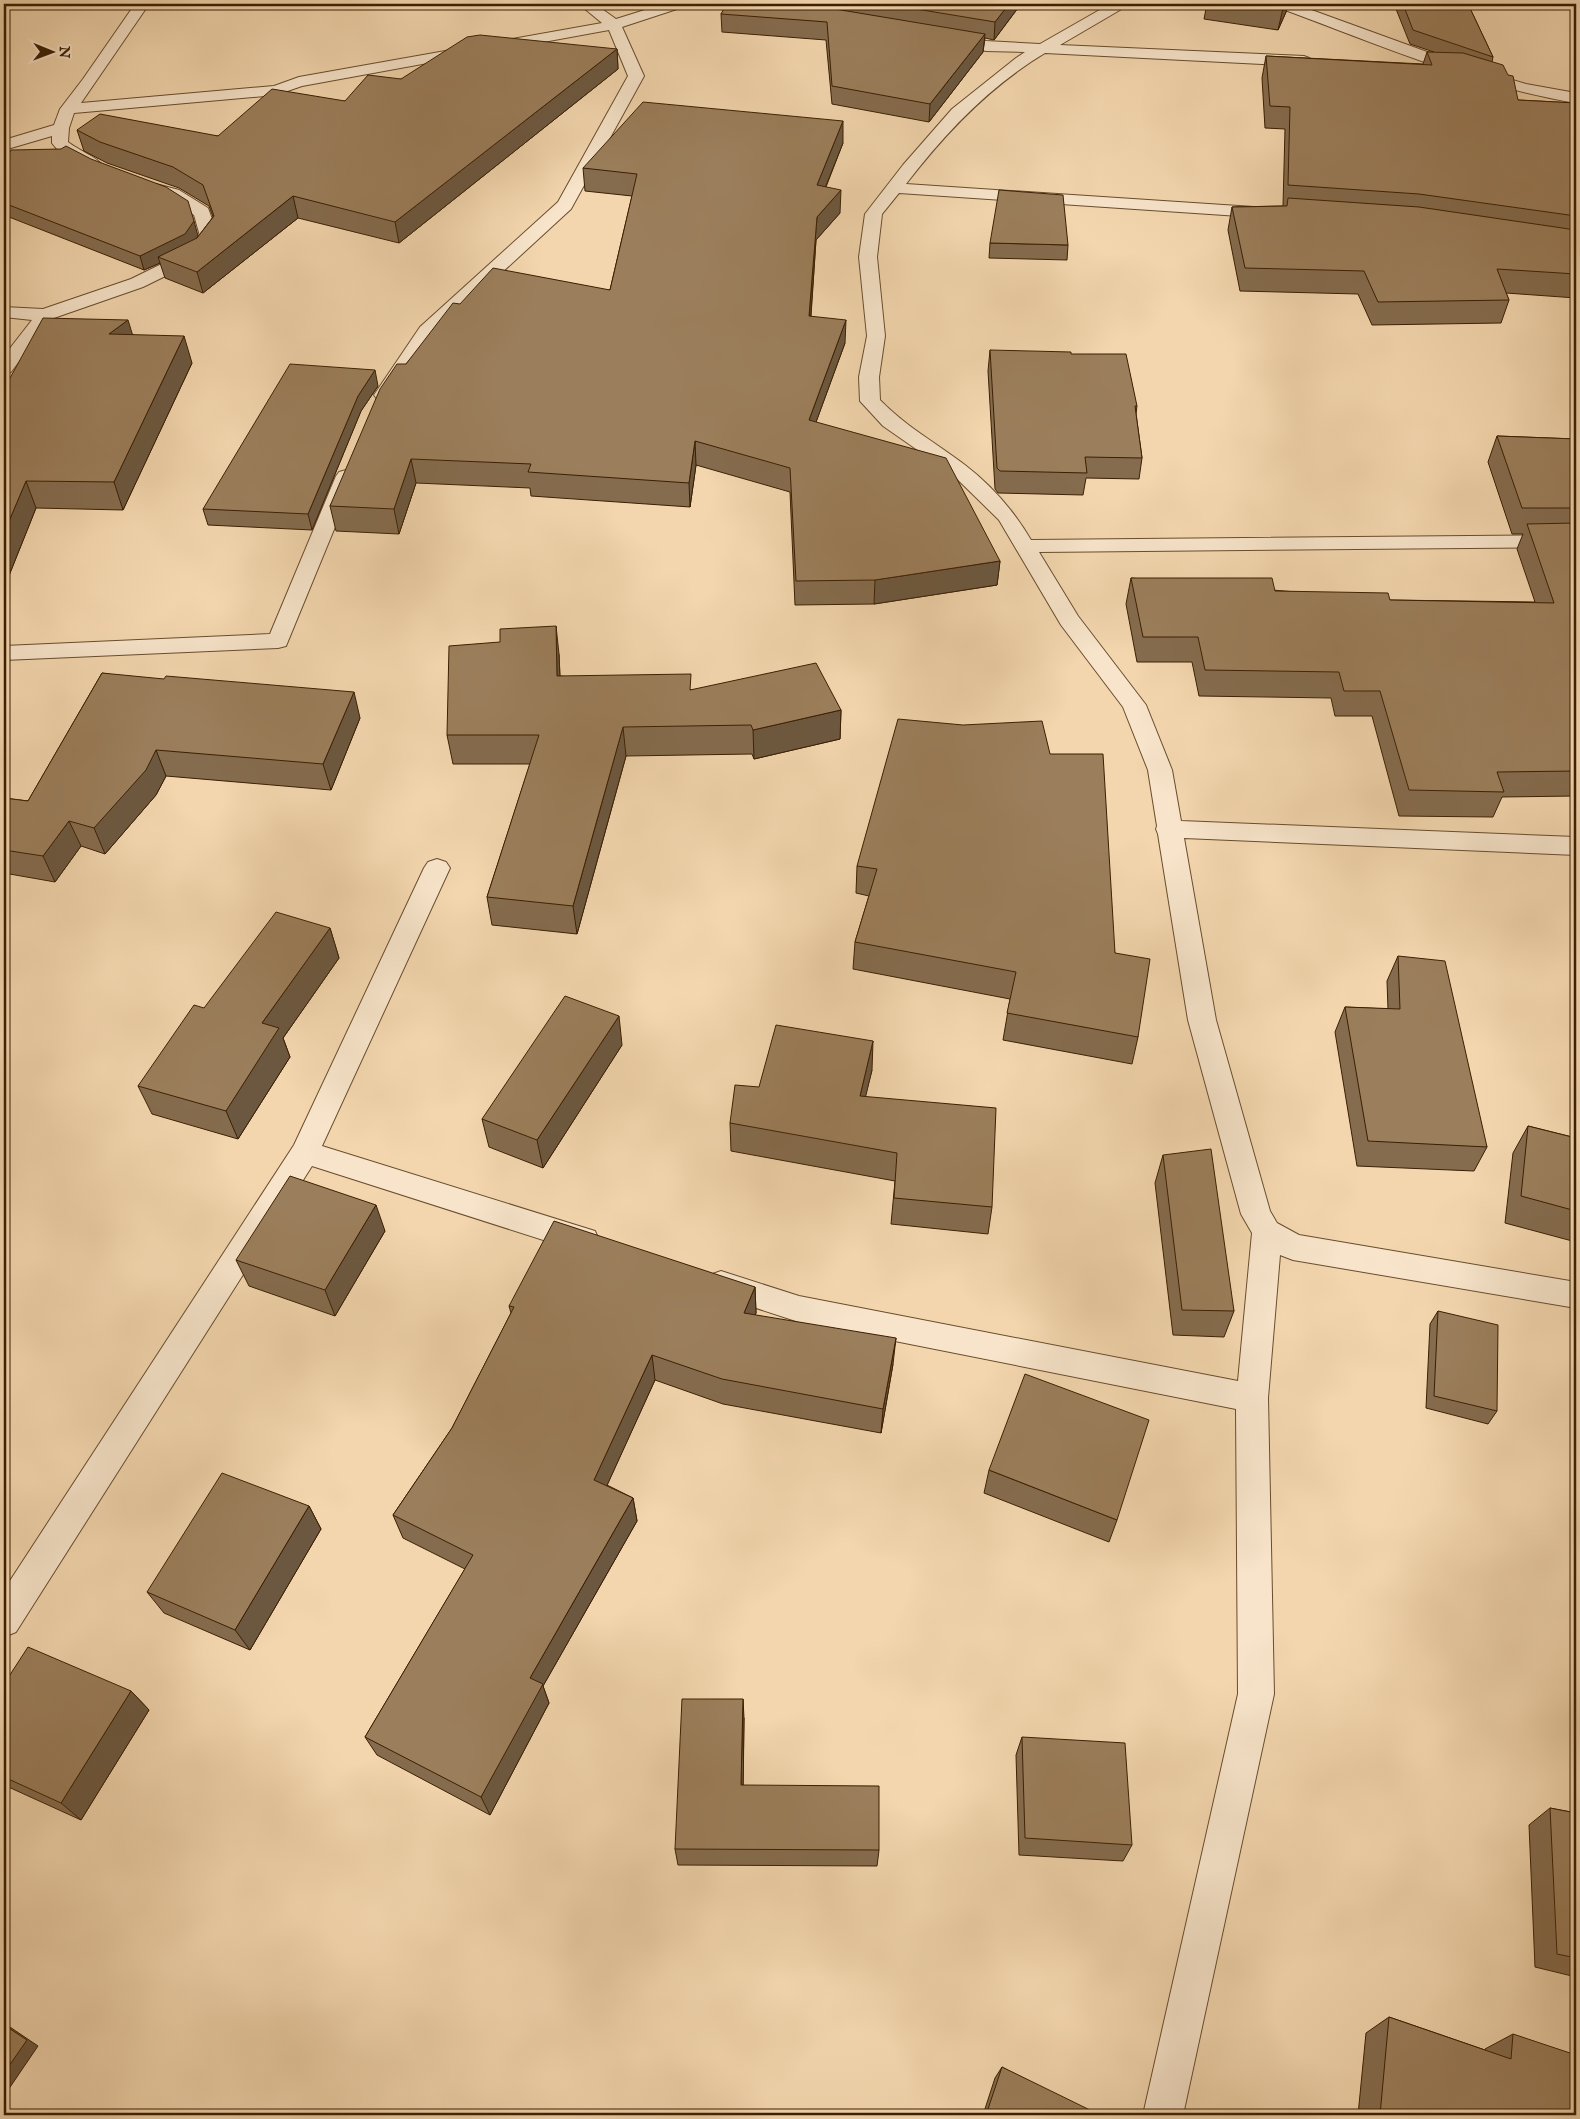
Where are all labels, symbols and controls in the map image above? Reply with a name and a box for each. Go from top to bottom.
north arrow [28,28,78,78]
text: N [55,45,73,58]

